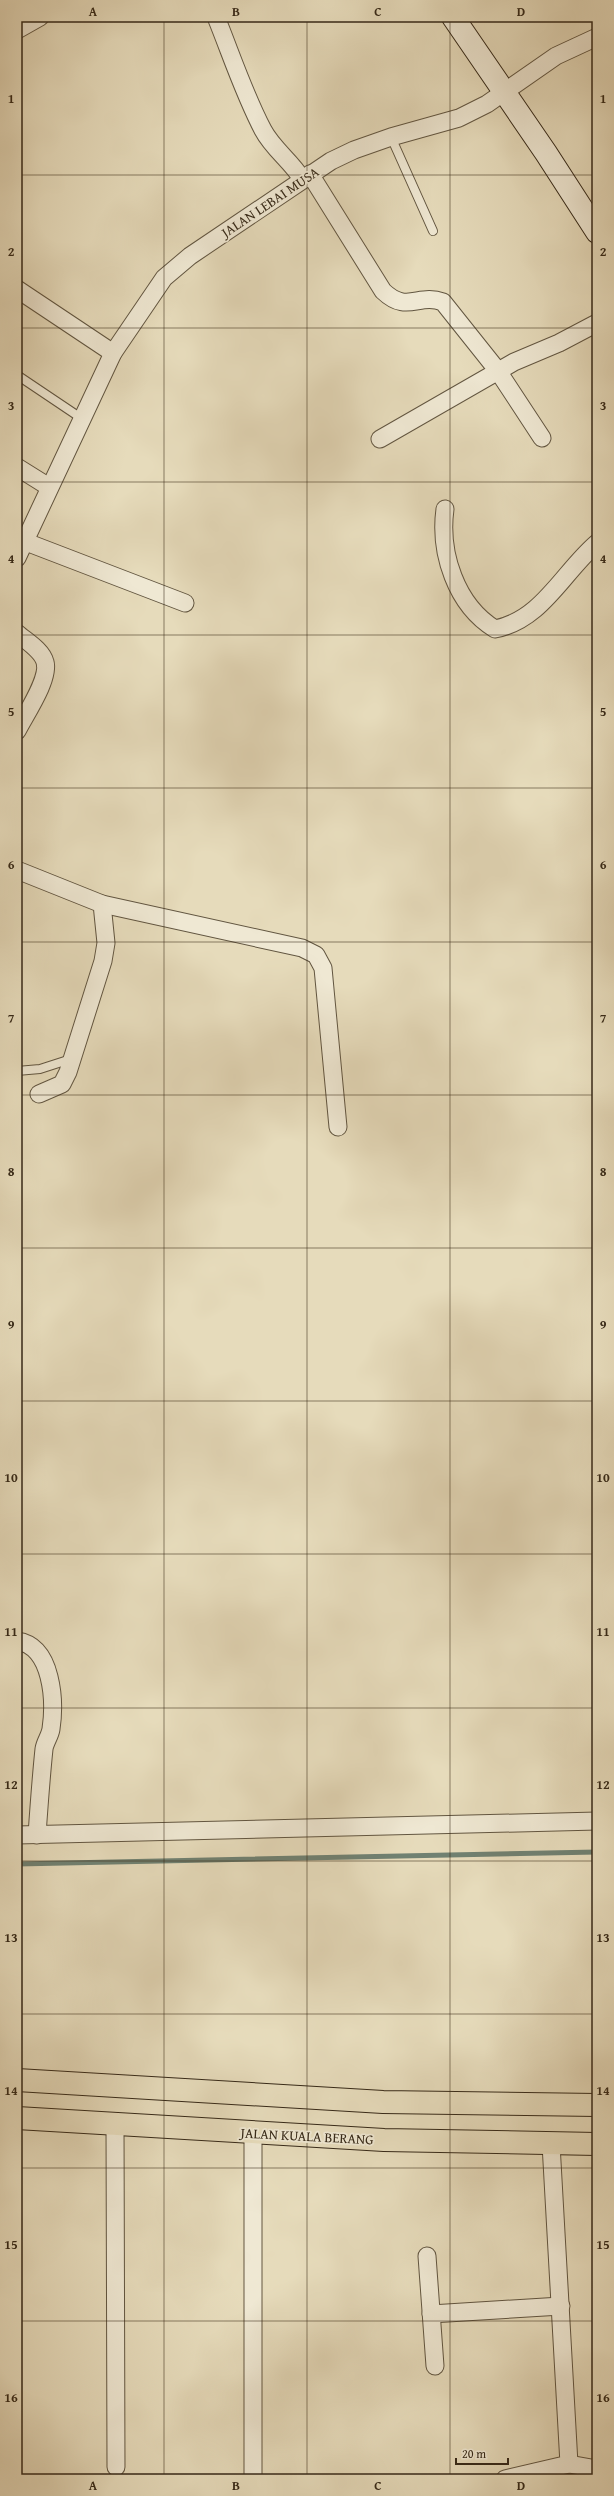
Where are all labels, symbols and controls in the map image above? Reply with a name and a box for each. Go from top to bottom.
text: A [89,2,98,21]
text: B [232,2,240,21]
text: C [374,2,382,21]
text: D [517,2,525,21]
text: 1 [8,89,14,108]
text: 1 [600,89,606,108]
street label: JALAN LEBAI MUSA [215,161,323,243]
text: 2 [8,242,15,261]
text: 2 [600,242,607,261]
text: 3 [8,396,14,415]
text: 3 [600,396,606,415]
text: 4 [8,549,15,568]
text: 4 [600,549,607,568]
text: 5 [8,702,15,721]
text: 5 [600,702,607,721]
text: 6 [8,855,15,874]
text: 6 [600,855,607,874]
text: 7 [8,1009,15,1028]
text: 7 [600,1009,607,1028]
text: 8 [8,1162,15,1181]
text: 8 [600,1162,607,1181]
text: 9 [8,1315,15,1334]
text: 9 [600,1315,607,1334]
text: 10 [4,1468,18,1487]
text: 10 [596,1468,610,1487]
text: 11 [4,1622,18,1641]
text: 11 [596,1622,610,1641]
text: 12 [4,1775,18,1794]
text: 12 [596,1775,610,1794]
text: 13 [4,1928,18,1947]
text: 13 [596,1928,610,1947]
text: 14 [4,2081,18,2100]
text: 14 [596,2081,610,2100]
street label: JALAN KUALA BERANG [238,2122,374,2149]
text: 15 [4,2235,18,2254]
text: 15 [596,2235,610,2254]
text: 16 [4,2388,18,2407]
text: 16 [596,2388,610,2407]
scale bar [456,2440,508,2466]
text: 20 m [462,2445,486,2462]
text: A [89,2476,98,2495]
text: B [232,2476,240,2495]
text: C [374,2476,382,2495]
text: D [517,2476,525,2495]

